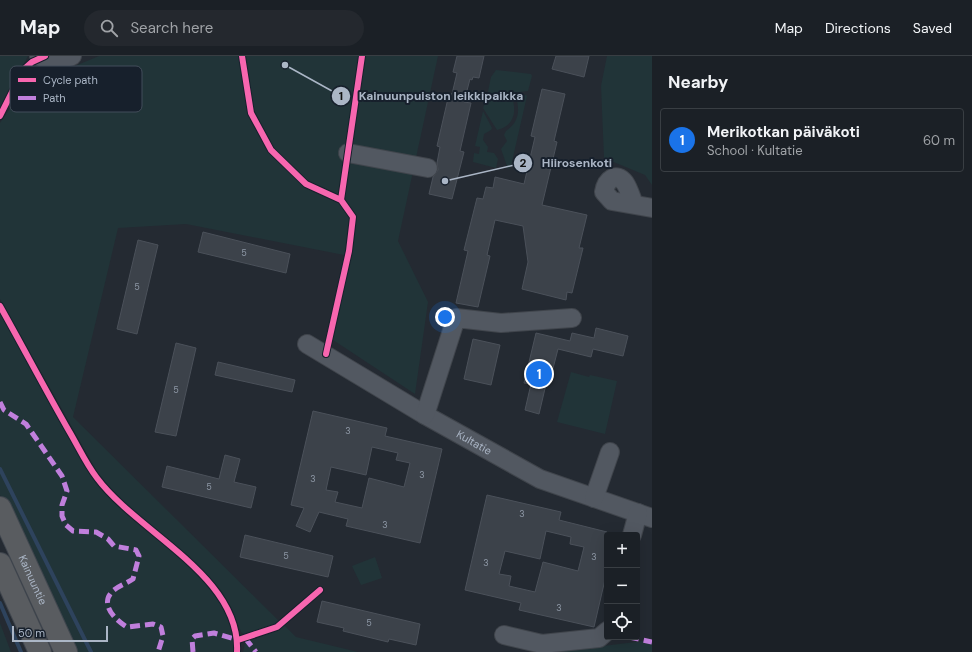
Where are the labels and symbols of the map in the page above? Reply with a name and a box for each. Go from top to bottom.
legend [10,66,142,112]
text: Cycle path [43,73,98,87]
callout: Kainuunpuiston leikkipaikka [331,84,531,108]
text: 1 [339,88,343,104]
text: Kainuunpuiston leikkipaikka [359,88,523,104]
text: Path [43,91,66,105]
callout: Hiirosenkoti [513,151,620,175]
text: 2 [520,155,527,171]
text: Hiirosenkoti [542,155,612,171]
house number: 5 [241,247,247,259]
house number: 5 [134,281,140,293]
your location [435,307,455,327]
pin: 1 [526,359,552,389]
house number: 5 [173,384,179,396]
house number: 3 [345,425,351,437]
street label: Kultatie [454,427,494,458]
house number: 3 [419,469,425,481]
house number: 3 [310,473,316,485]
house number: 5 [206,481,212,493]
house number: 3 [519,508,525,520]
house number: 3 [382,519,388,531]
house number: 5 [283,550,289,562]
house number: 3 [591,551,597,563]
street label: Kainuuntie [15,553,50,607]
house number: 3 [483,557,489,569]
house number: 3 [556,602,562,614]
house number: 5 [366,617,372,629]
scale bar [12,624,108,643]

